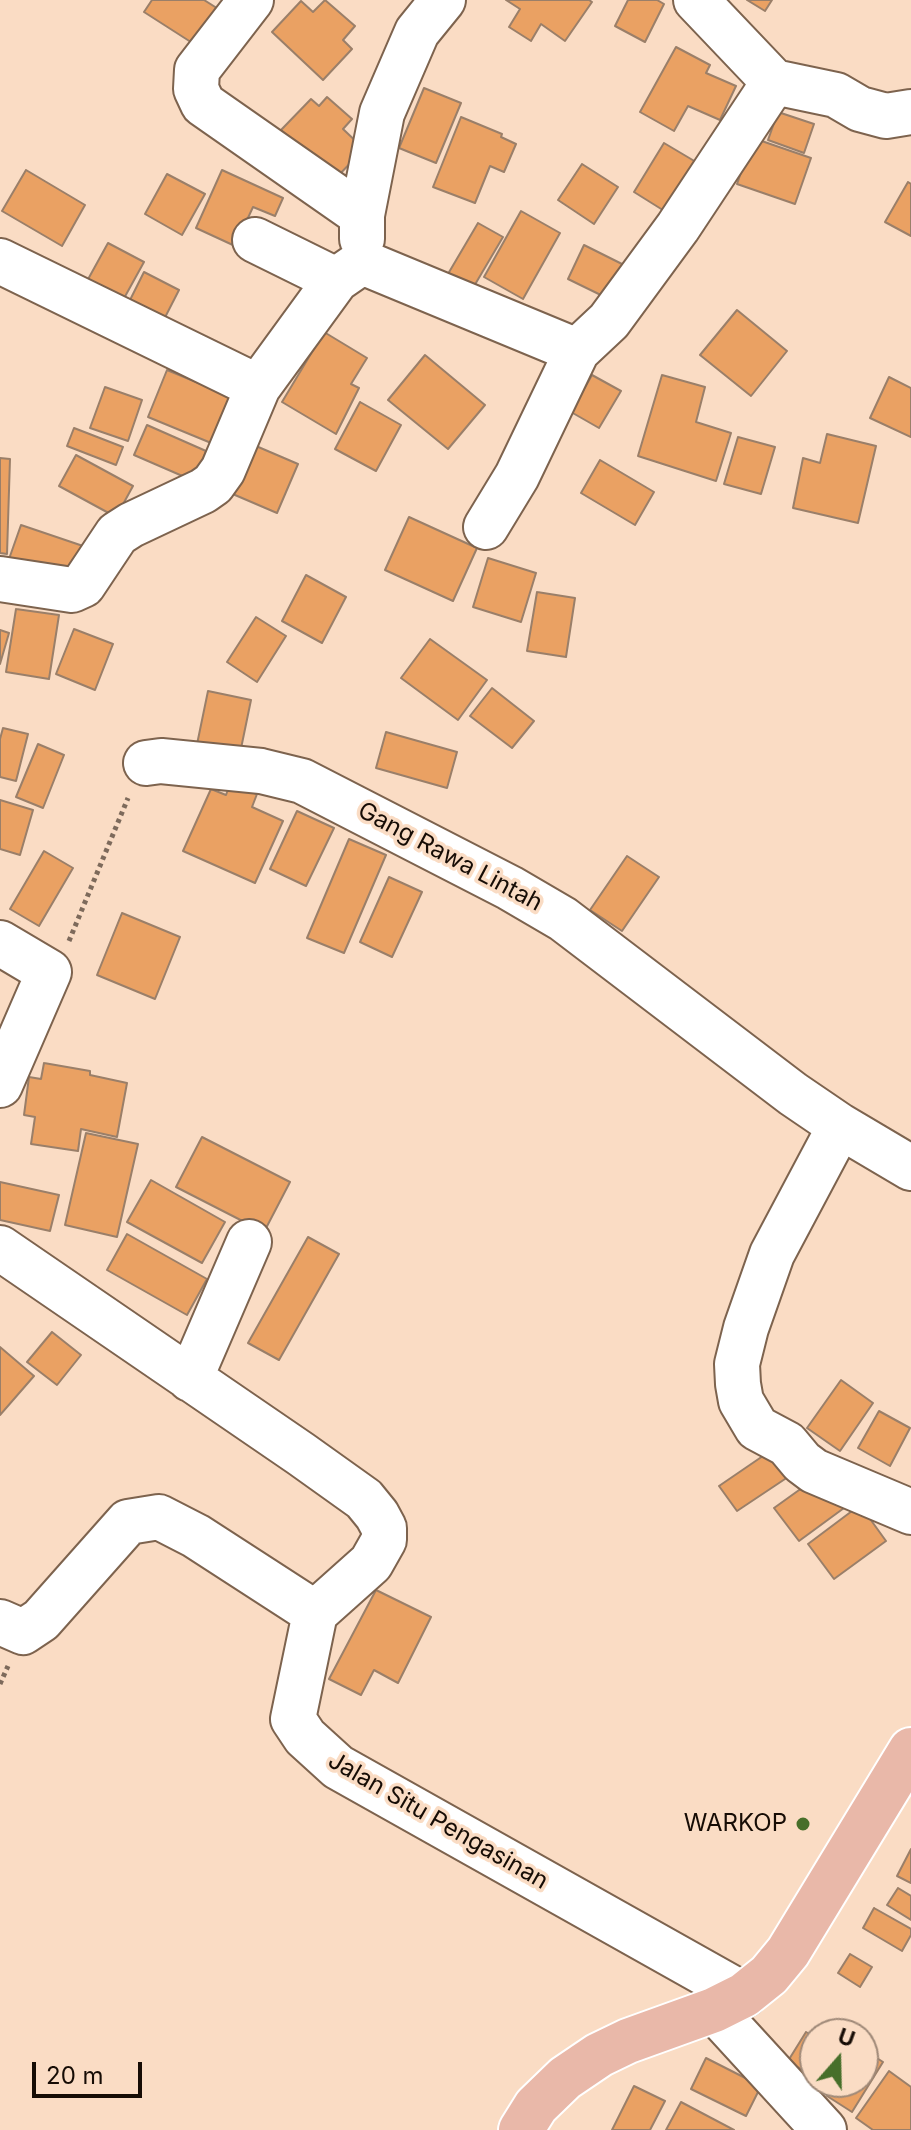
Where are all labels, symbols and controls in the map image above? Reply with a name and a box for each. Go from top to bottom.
street label: Gang Rawa Lintah [353,796,547,918]
street label: Jalan Situ Pengasinan [323,1746,553,1896]
place label: WARKOP [684,1810,787,1838]
marker: WARKOP [794,1815,812,1833]
north arrow [799,2018,879,2098]
text: U [835,2022,859,2052]
scale bar [36,2046,146,2096]
text: 20 m [46,2061,104,2090]

